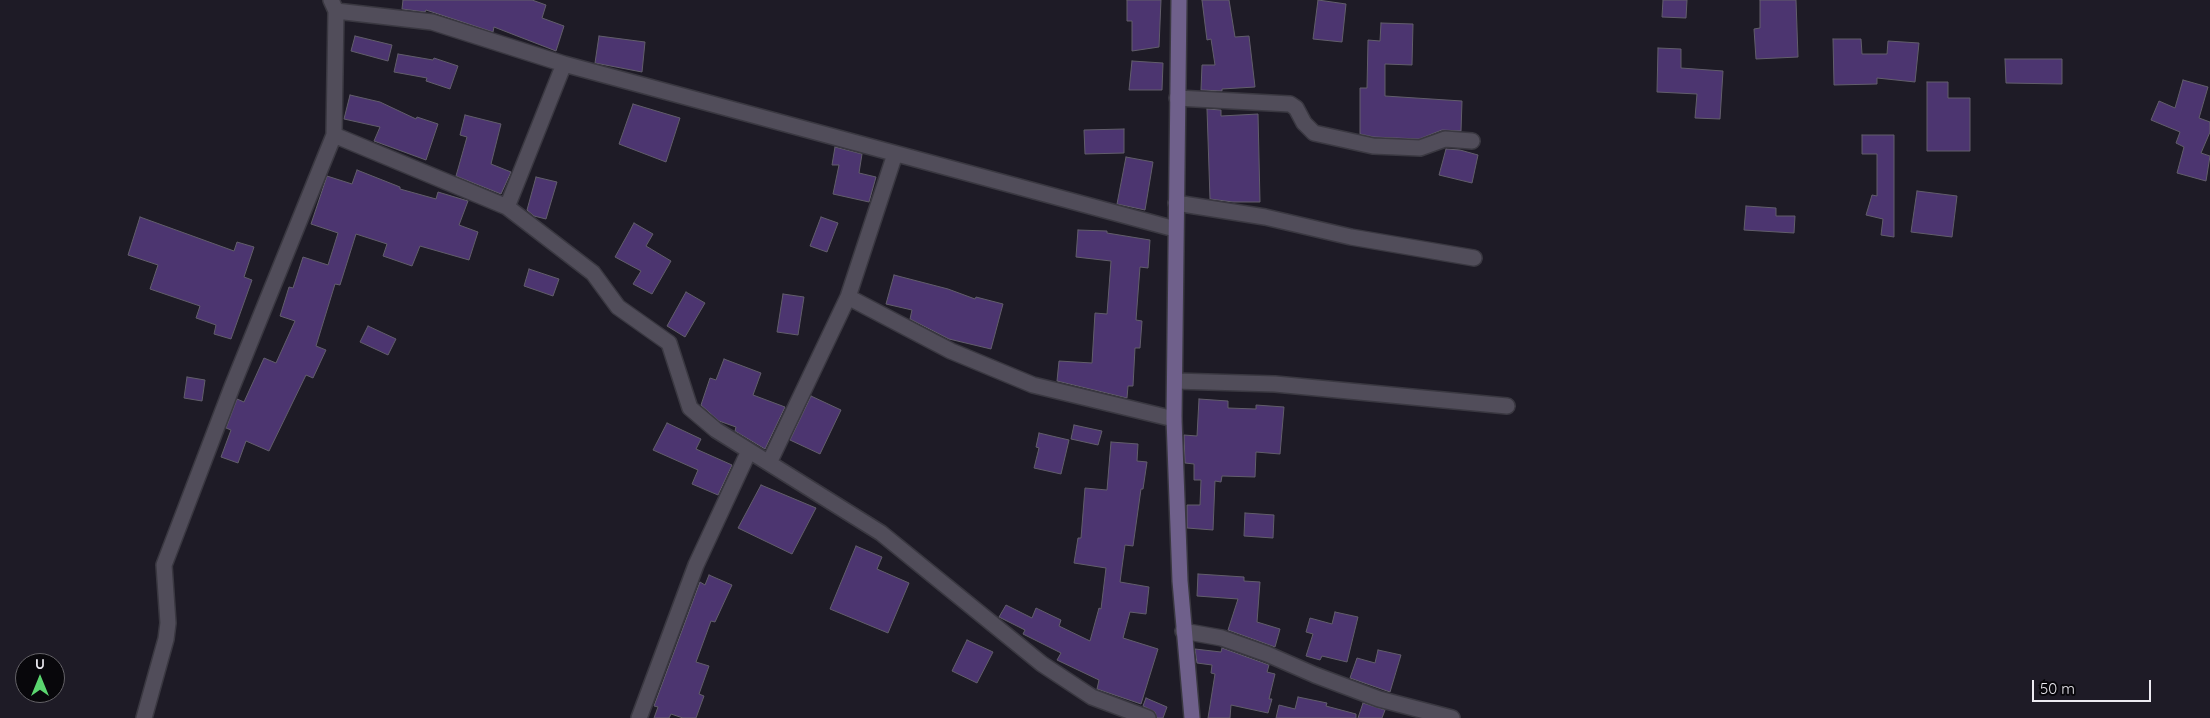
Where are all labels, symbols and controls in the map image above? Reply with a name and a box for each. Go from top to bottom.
north arrow [15,653,65,703]
text: U [35,655,45,673]
scale bar [2035,670,2154,702]
text: 50 m [2040,679,2075,698]

